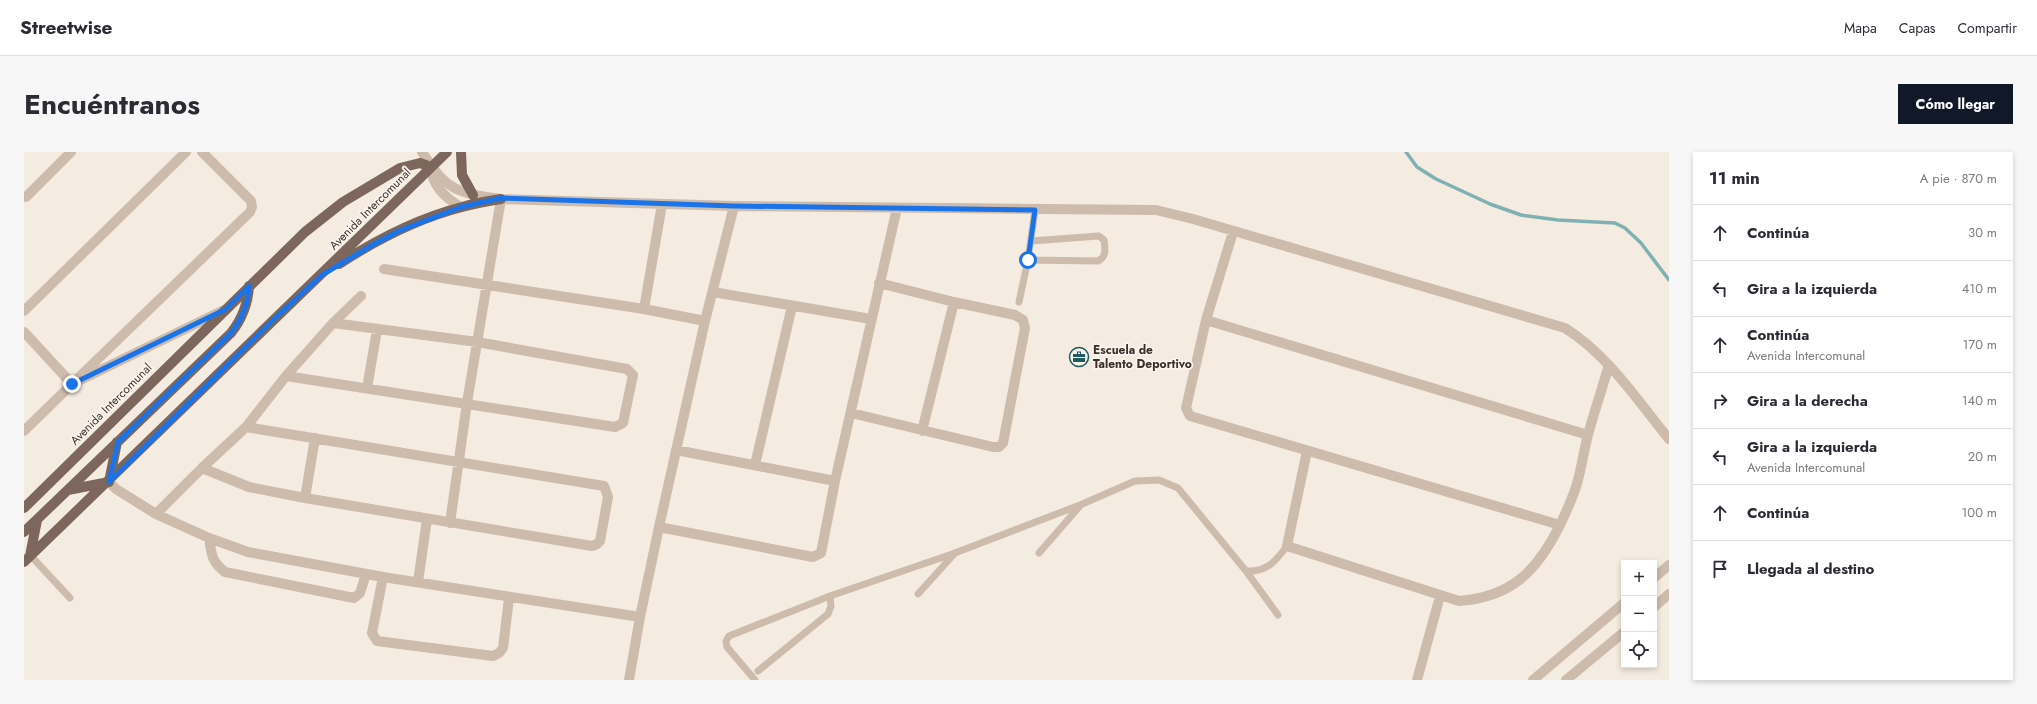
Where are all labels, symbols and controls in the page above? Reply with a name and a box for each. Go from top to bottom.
text: Streetwise [20,14,113,41]
text: Mapa [1844,18,1877,38]
text: Capas [1899,18,1936,38]
text: Compartir [1958,18,2017,38]
text: Encuéntranos [24,84,200,125]
button: Cómo llegar [1898,84,2013,124]
street label: Avenida Intercomunal [325,164,415,254]
text: 11 min [1709,166,1760,190]
text: A pie · 870 m [1920,169,1997,188]
icon: ahead [1709,222,1731,244]
text: Continúa [1747,222,1809,244]
text: 30 m [1968,223,1997,242]
route start [1019,251,1037,269]
icon: left [1709,278,1731,300]
text: Gira a la izquierda [1747,278,1877,300]
text: 410 m [1962,279,1997,298]
text: Continúa [1747,324,1809,346]
icon: ahead [1709,334,1731,356]
text: 170 m [1962,335,1997,354]
place label: Escuela de Talento Deportivo [1093,341,1192,373]
office icon: Escuela de Talento Deportivo [1068,346,1090,368]
text: Avenida Intercomunal [1747,346,1865,365]
street label: Avenida Intercomunal [66,359,156,449]
route end [63,375,81,393]
icon: right [1709,390,1731,412]
text: Gira a la derecha [1747,390,1868,412]
text: 140 m [1962,391,1997,410]
text: Gira a la izquierda [1747,436,1877,458]
icon: left [1709,446,1731,468]
text: 20 m [1968,447,1997,466]
text: Avenida Intercomunal [1747,458,1865,477]
icon: ahead [1709,502,1731,524]
text: Continúa [1747,502,1809,524]
text: 100 m [1962,503,1997,522]
icon: arrive [1709,558,1731,580]
text: Llegada al destino [1747,558,1874,580]
map controls [1621,560,1657,668]
button: + [1621,560,1657,596]
button: − [1621,596,1657,632]
button: locate [1621,632,1657,668]

